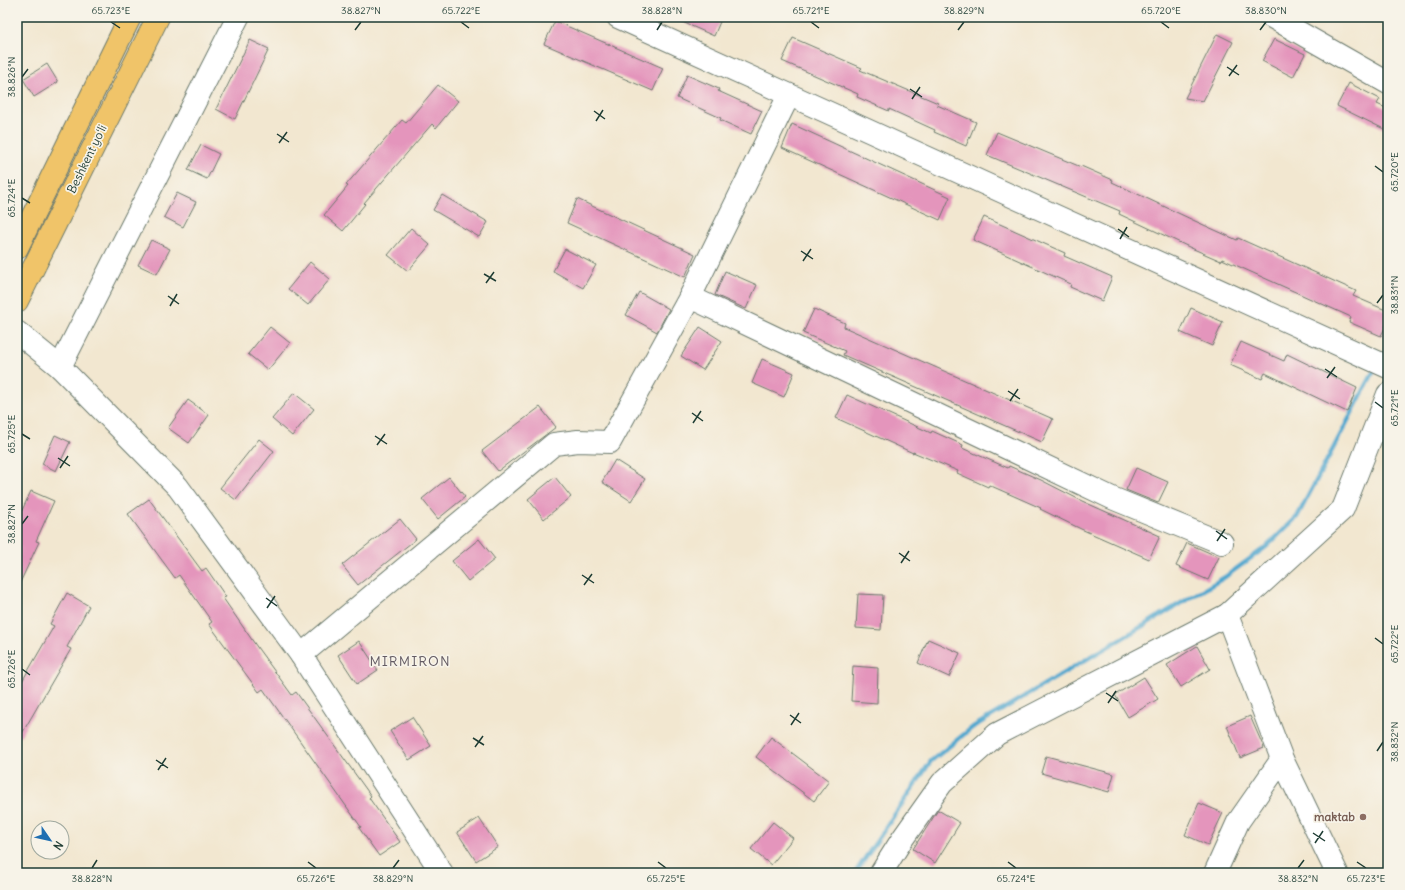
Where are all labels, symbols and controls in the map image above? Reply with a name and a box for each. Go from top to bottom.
text: 65.723°E [92,4,131,17]
text: 38.827°N [341,4,381,17]
text: 65.722°E [442,4,480,17]
text: 38.828°N [642,4,682,17]
text: 65.721°E [792,4,830,17]
text: 38.829°N [944,4,984,17]
text: 65.720°E [1141,4,1181,17]
text: 38.830°N [1245,4,1287,17]
text: 38.826°N [5,57,18,97]
street label: Beshkent yoʻli [63,122,110,196]
text: 65.720°E [1388,152,1401,192]
text: 65.724°E [5,178,18,217]
text: 38.831°N [1388,275,1401,315]
text: 65.721°E [1388,389,1401,427]
text: 65.725°E [5,414,18,453]
text: 38.827°N [5,504,18,544]
text: 65.722°E [1388,625,1401,663]
text: 65.726°E [5,649,18,688]
district label: MIRMIRON [369,652,451,670]
text: 38.832°N [1388,722,1401,762]
place label: maktab [1314,809,1355,824]
marker: maktab [1358,812,1368,822]
north arrow [30,820,70,860]
text: N [50,839,66,853]
text: 38.828°N [72,872,112,885]
text: 65.726°E [297,872,336,885]
text: 38.829°N [373,872,413,885]
text: 65.725°E [647,872,686,885]
text: 65.724°E [997,872,1036,885]
text: 38.832°N [1278,872,1318,885]
text: 65.723°E [1347,872,1386,885]

